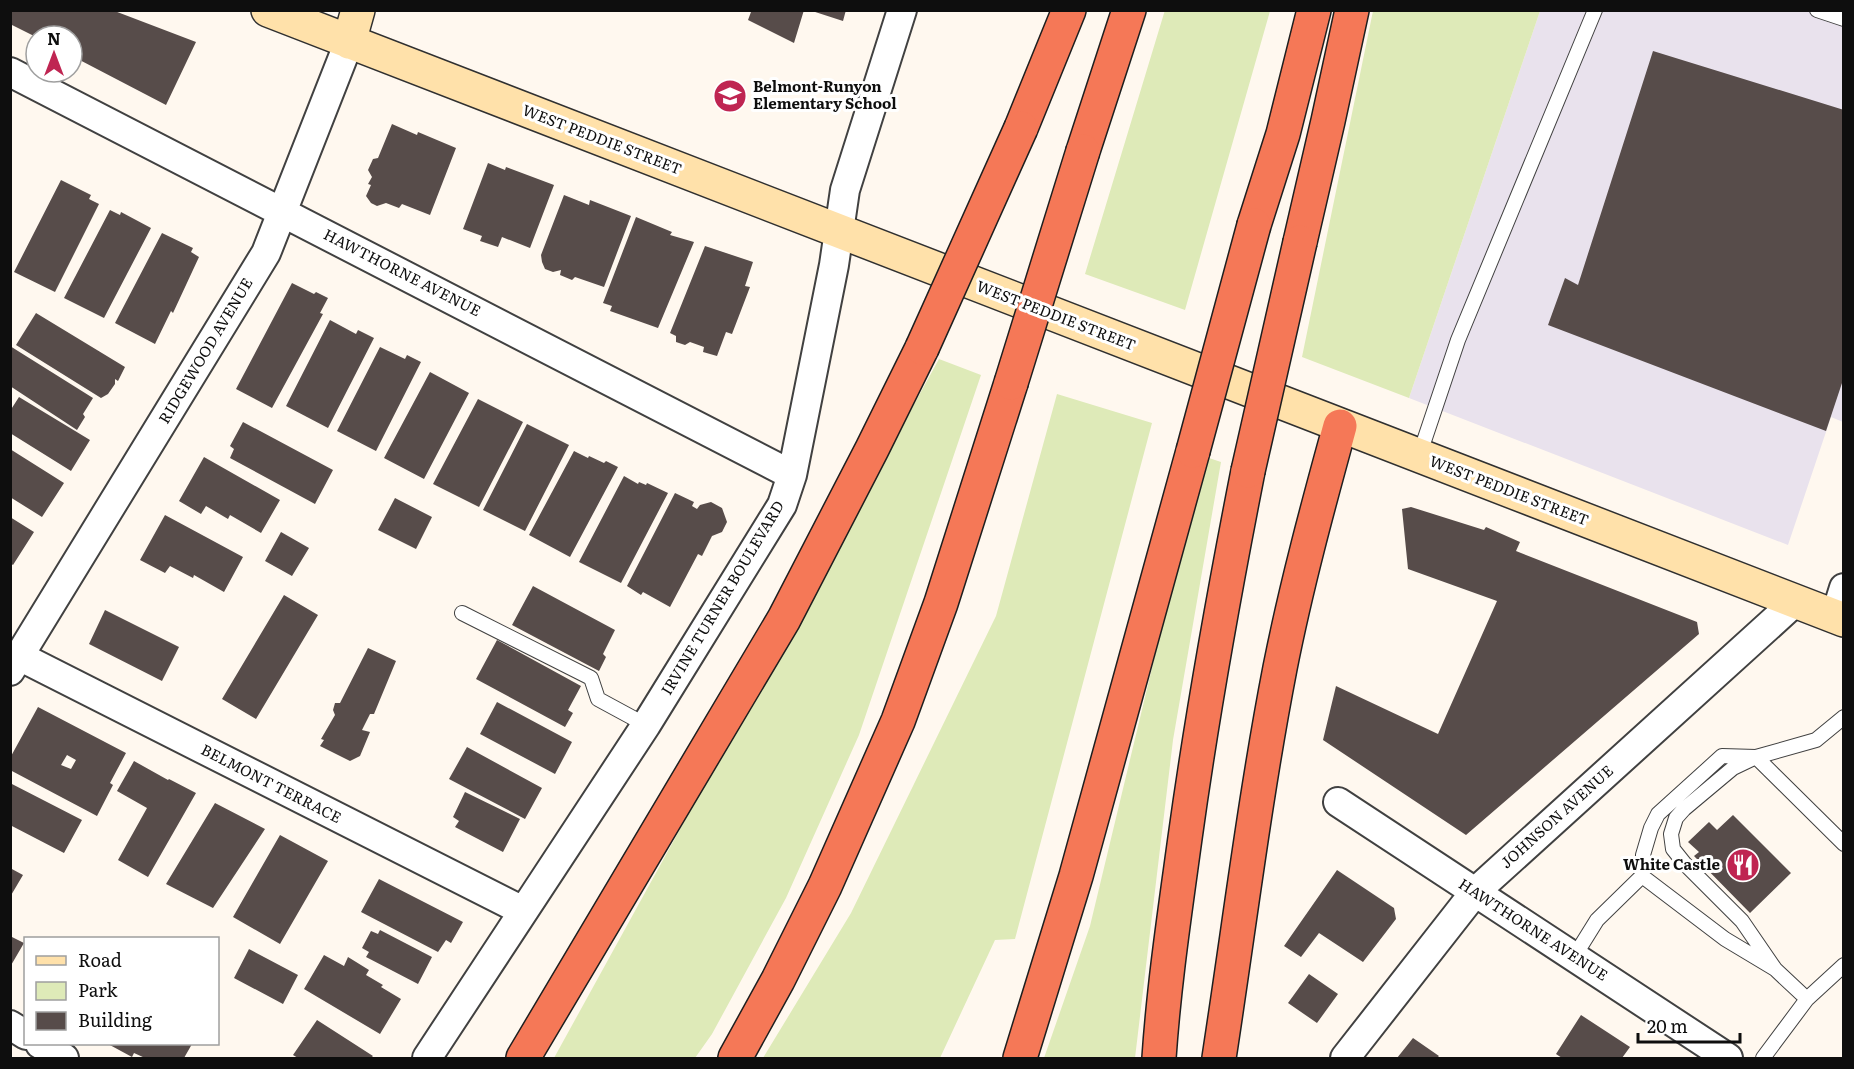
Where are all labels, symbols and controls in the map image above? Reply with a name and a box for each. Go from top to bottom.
north arrow [24,24,84,84]
text: N [47,26,61,50]
place label: Belmont-Runyon Elementary School [753,74,897,114]
school or university icon: Belmont-Runyon Elementary School [712,78,748,114]
street label: WEST PEDDIE STREET [519,98,686,180]
street label: HAWTHORNE AVENUE [320,222,485,321]
street label: RIDGEWOOD AVENUE [152,273,258,428]
street label: WEST PEDDIE STREET [973,274,1140,356]
street label: WEST PEDDIE STREET [1426,449,1593,531]
street label: IRVINE TURNER BOULEVARD [654,496,789,699]
street label: BELMONT TERRACE [198,737,346,828]
street label: JOHNSON AVENUE [1494,759,1618,873]
restaurant icon: White Castle [1725,847,1761,883]
place label: White Castle [1623,852,1720,875]
street label: HAWTHORNE AVENUE [1455,872,1613,986]
legend [24,937,219,1045]
text: Road [78,946,122,973]
text: Park [78,976,119,1003]
text: Building [78,1006,153,1033]
scale bar [1638,1006,1740,1044]
text: 20 m [1647,1012,1688,1039]

